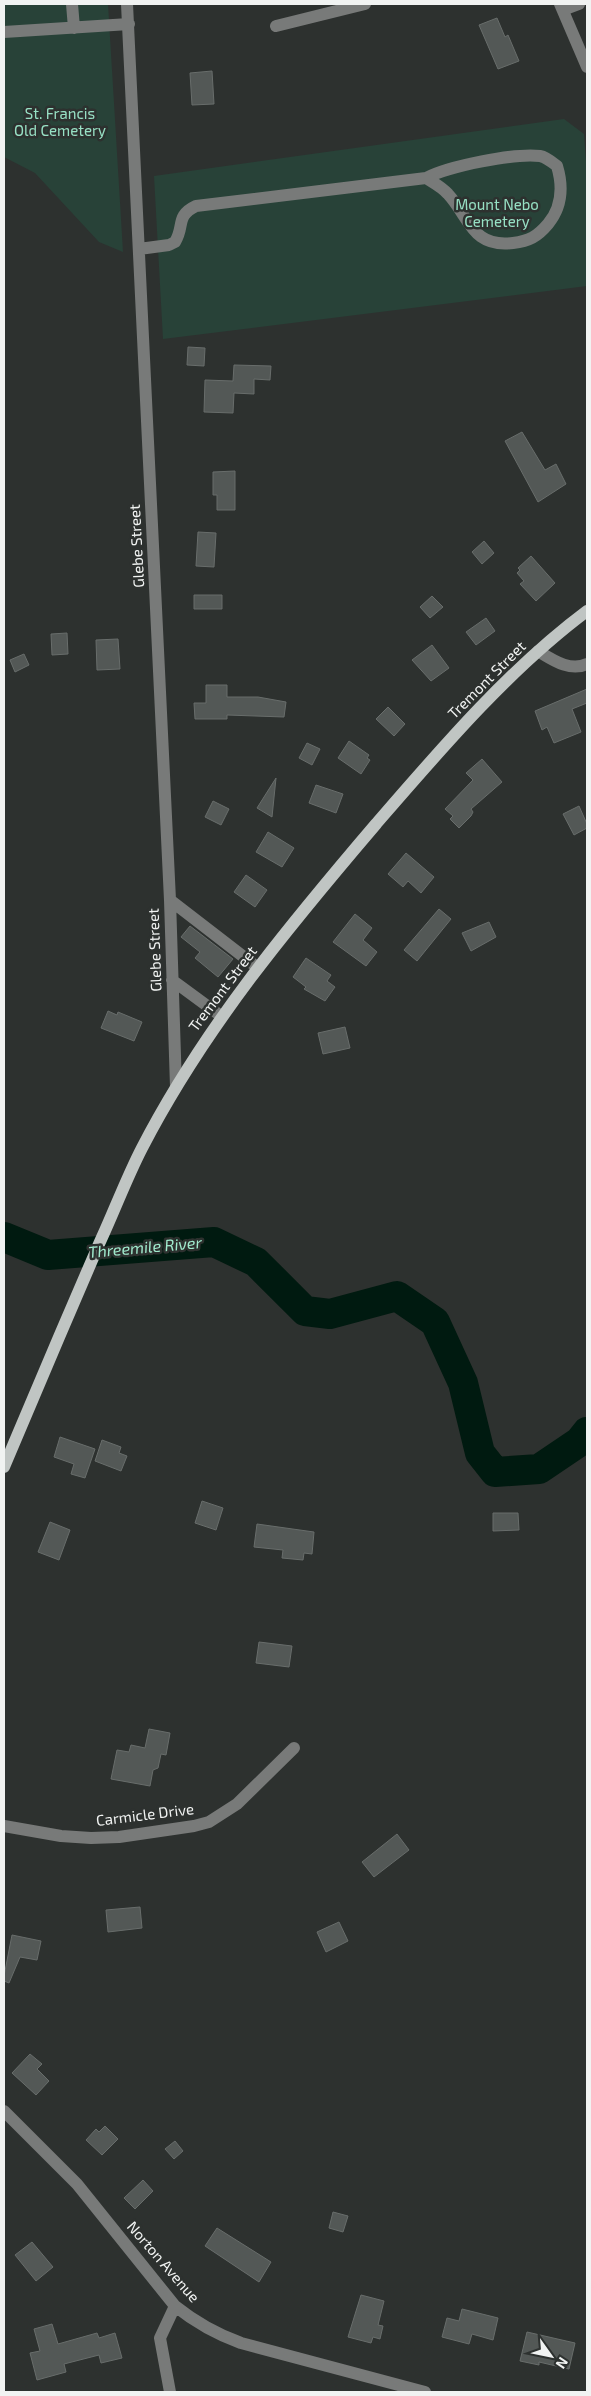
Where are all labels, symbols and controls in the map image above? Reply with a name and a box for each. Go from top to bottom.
park label: St. Francis Old Cemetery [14,104,106,139]
park label: Mount Nebo Cemetery [455,195,539,230]
street label: Glebe Street [125,504,147,588]
street label: Tremont Street [444,637,529,722]
street label: Glebe Street [144,908,164,992]
street label: Tremont Street [184,942,260,1035]
water label: Threemile River [87,1232,203,1261]
street label: Carmicle Drive [95,1799,195,1829]
street label: Norton Avenue [124,2217,204,2305]
north arrow [526,2331,576,2381]
text: N [552,2354,572,2372]

